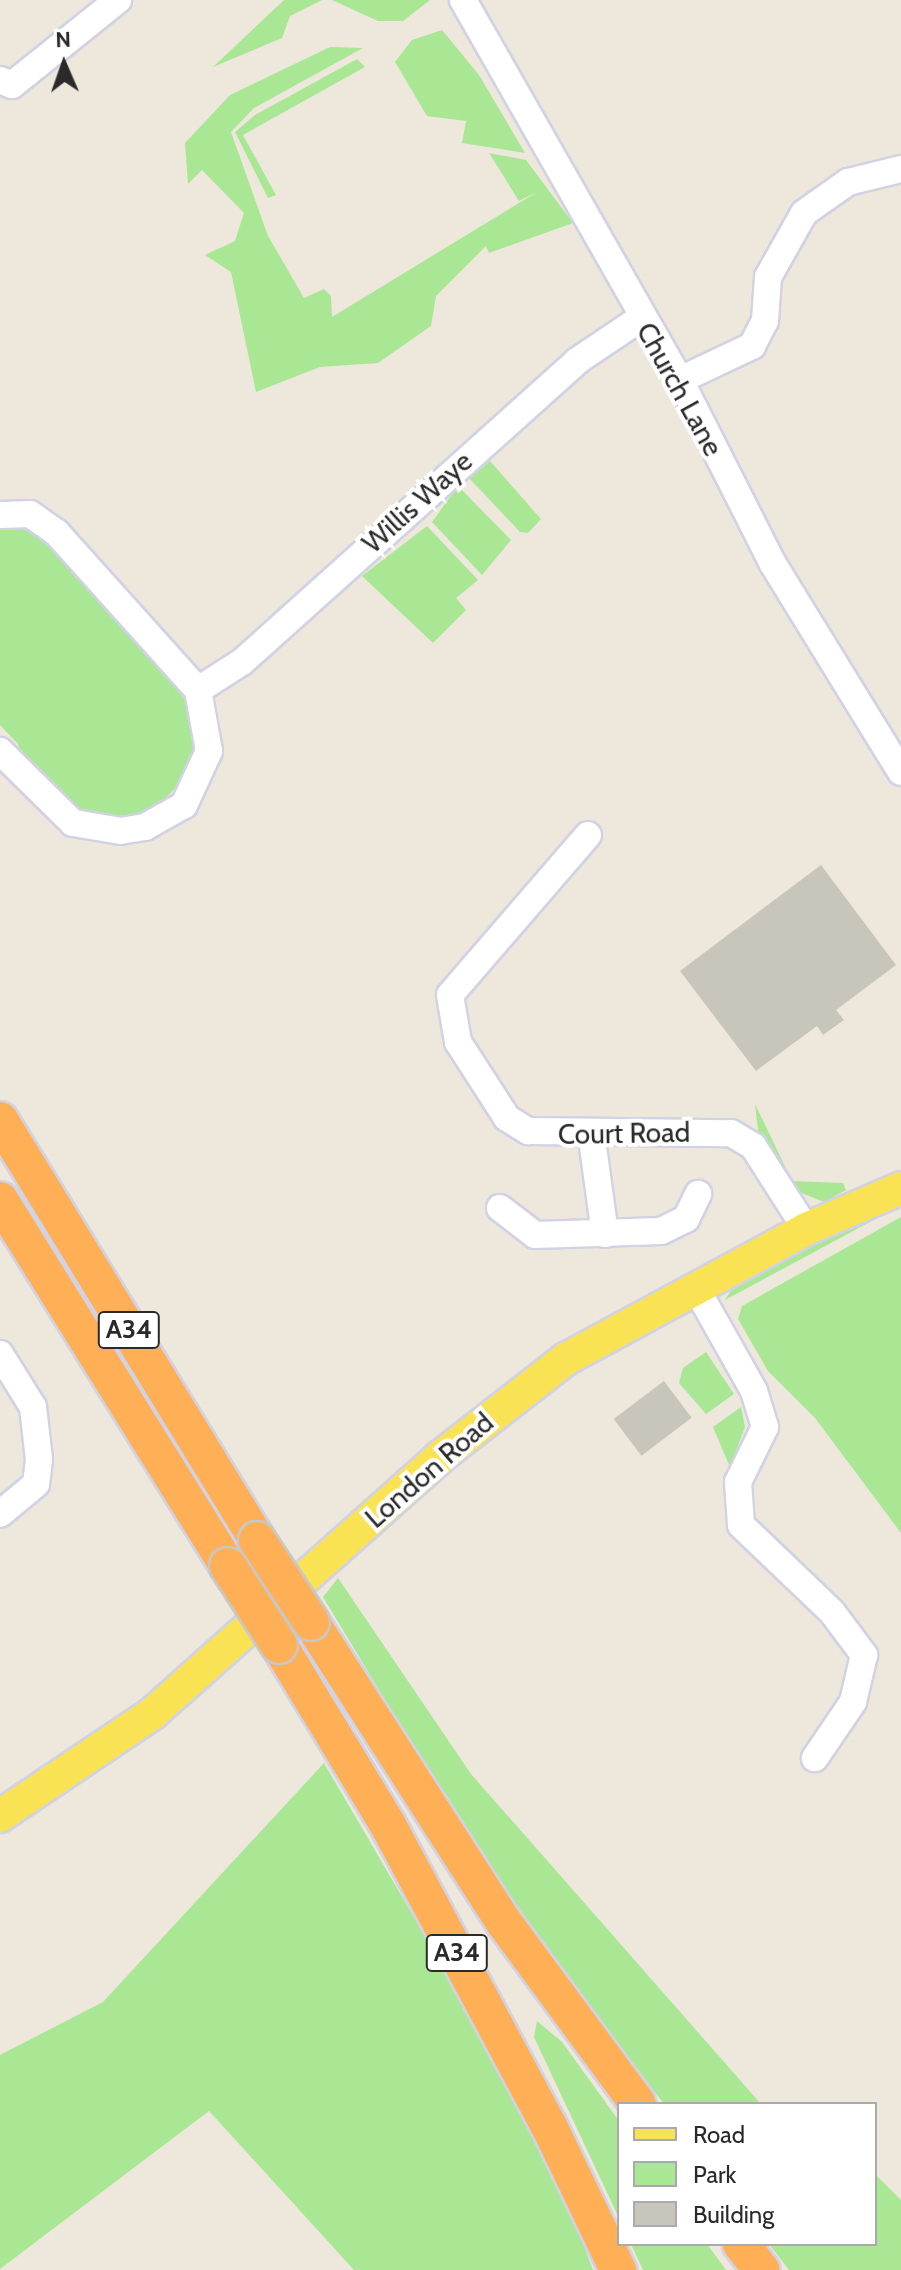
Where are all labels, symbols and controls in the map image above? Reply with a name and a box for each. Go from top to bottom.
north arrow [24,24,104,104]
text: N [55,26,71,53]
street label: Church Lane [630,316,730,462]
street label: Willis Waye [355,444,479,560]
street label: Court Road [558,1115,690,1151]
road number: A34 [97,1308,161,1352]
street label: London Road [358,1405,500,1535]
road number: A34 [425,1931,489,1975]
legend [617,2102,877,2246]
text: Road [693,2120,745,2149]
text: Park [693,2160,736,2189]
text: Building [693,2200,774,2229]

